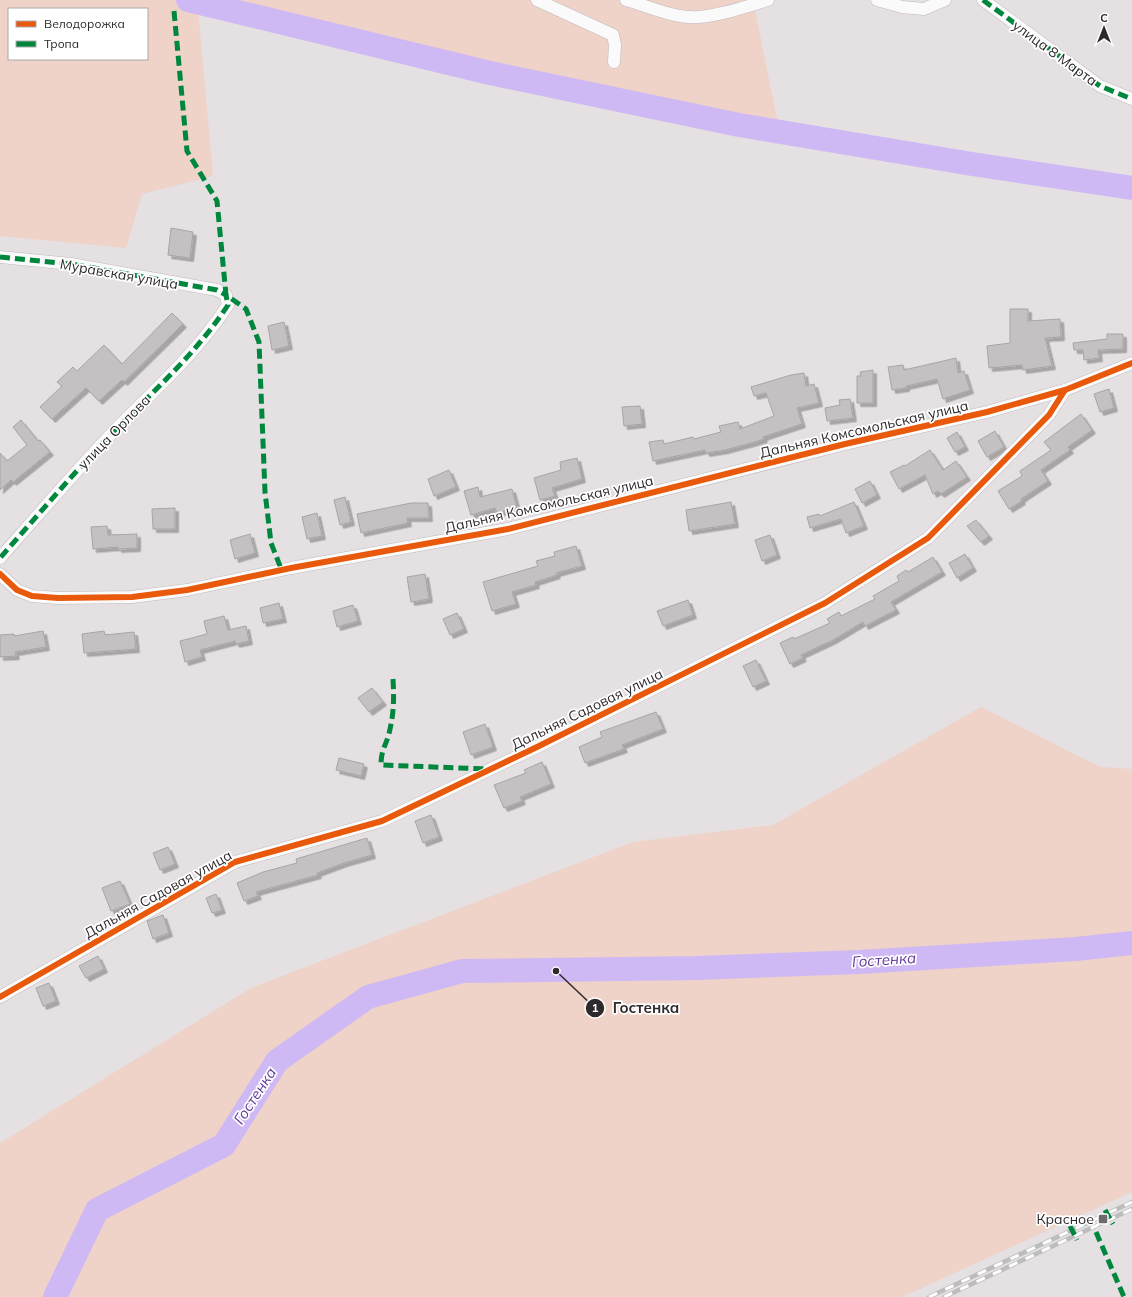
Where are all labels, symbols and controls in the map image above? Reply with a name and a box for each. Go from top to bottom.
legend [8,8,148,60]
north arrow [1084,8,1124,48]
text: С [1100,11,1108,25]
text: Велодорожка [44,16,125,31]
street label: улица 8 Марта [1009,16,1101,90]
text: Тропа [44,36,79,51]
street label: Муравская улица [58,255,180,293]
street label: улица Орлова [74,391,154,473]
street label: Дальняя Комсомольская улица [758,396,970,462]
street label: Дальняя Комсомольская улица [443,471,655,537]
street label: Дальняя Садовая улица [508,664,666,754]
street label: Дальняя Садовая улица [81,846,235,942]
water label: Гостенка [851,948,917,971]
callout: Гостенка [585,995,687,1022]
text: Гостенка [613,998,679,1017]
text: 1 [591,1000,599,1015]
water label: Гостенка [229,1064,280,1128]
place label: Красное [1036,1210,1094,1228]
marker: Красное [1097,1213,1109,1225]

